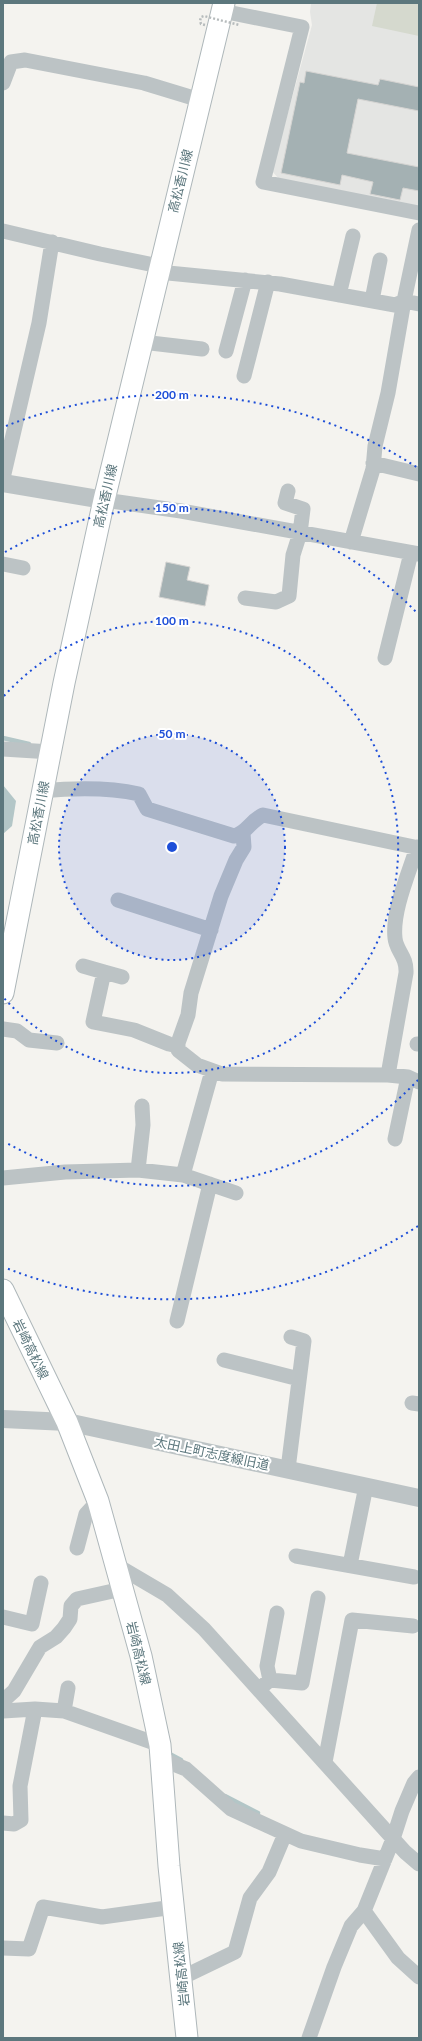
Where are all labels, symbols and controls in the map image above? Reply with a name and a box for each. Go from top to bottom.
street label: 高松香川線 [164,148,196,214]
text: 200 m [155,387,189,402]
street label: 高松香川線 [90,463,120,529]
text: 150 m [155,500,189,515]
text: 100 m [155,613,189,628]
text: 50 m [159,726,185,741]
street label: 高松香川線 [24,780,52,846]
centre of rings [165,840,179,854]
street label: 岩崎高松線 [10,1316,52,1382]
street label: 太田上町志度線旧道 [153,1433,271,1473]
street label: 岩崎高松線 [123,1620,155,1686]
street label: 岩崎高松線 [170,1941,192,2007]

